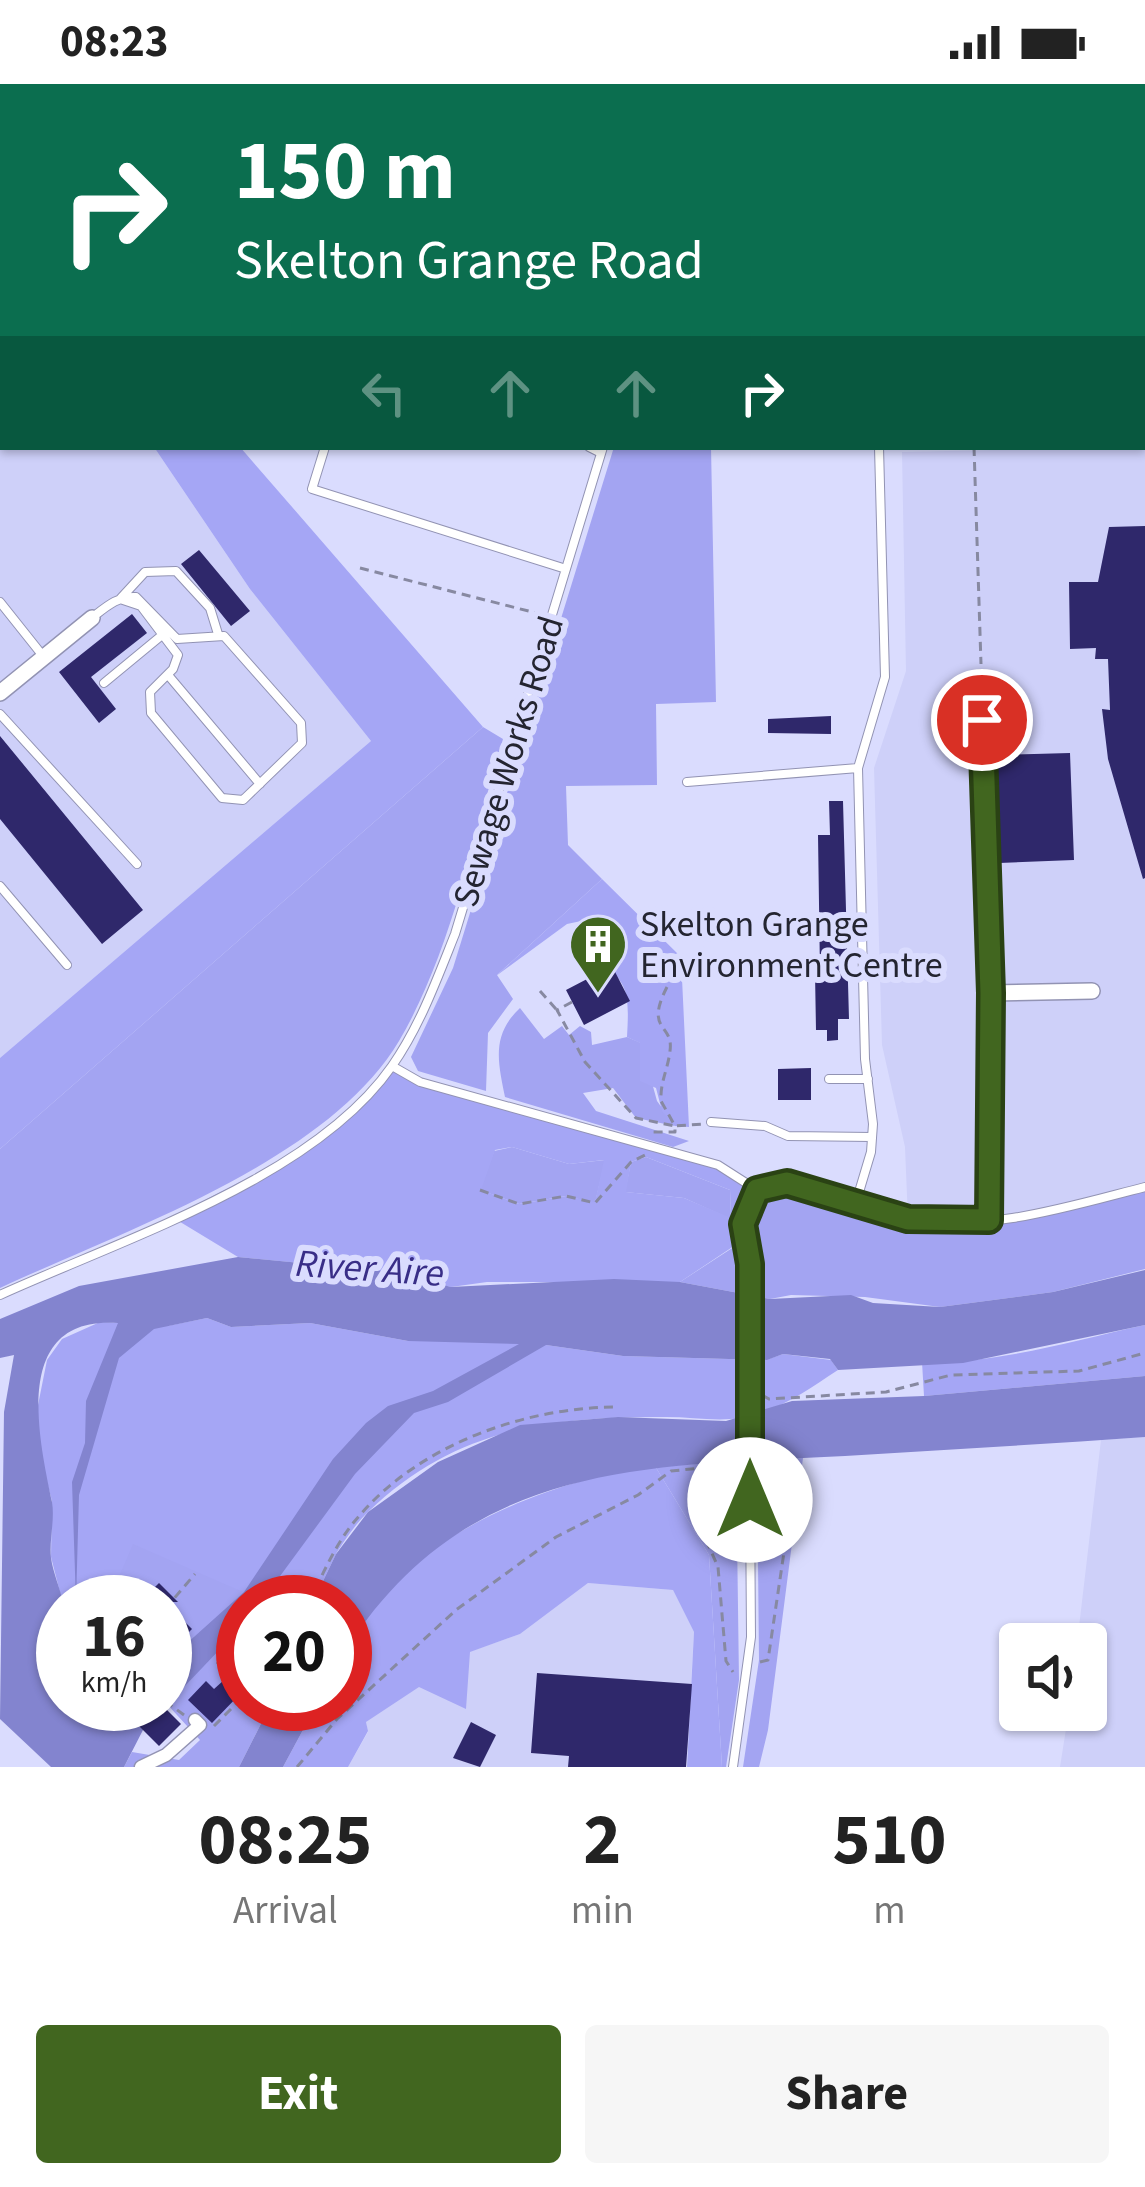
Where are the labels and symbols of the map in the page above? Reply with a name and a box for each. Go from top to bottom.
street label: Sewage Works Road [440,610,577,913]
pin [931,669,1033,771]
place label: Skelton Grange Environment Centre [640,899,943,991]
building icon: Skelton Grange Environment Centre [567,913,629,995]
water label: River Aire [294,1236,446,1302]
position arrow [687,1437,813,1563]
speed limit sign: 20 [216,1575,372,1731]

